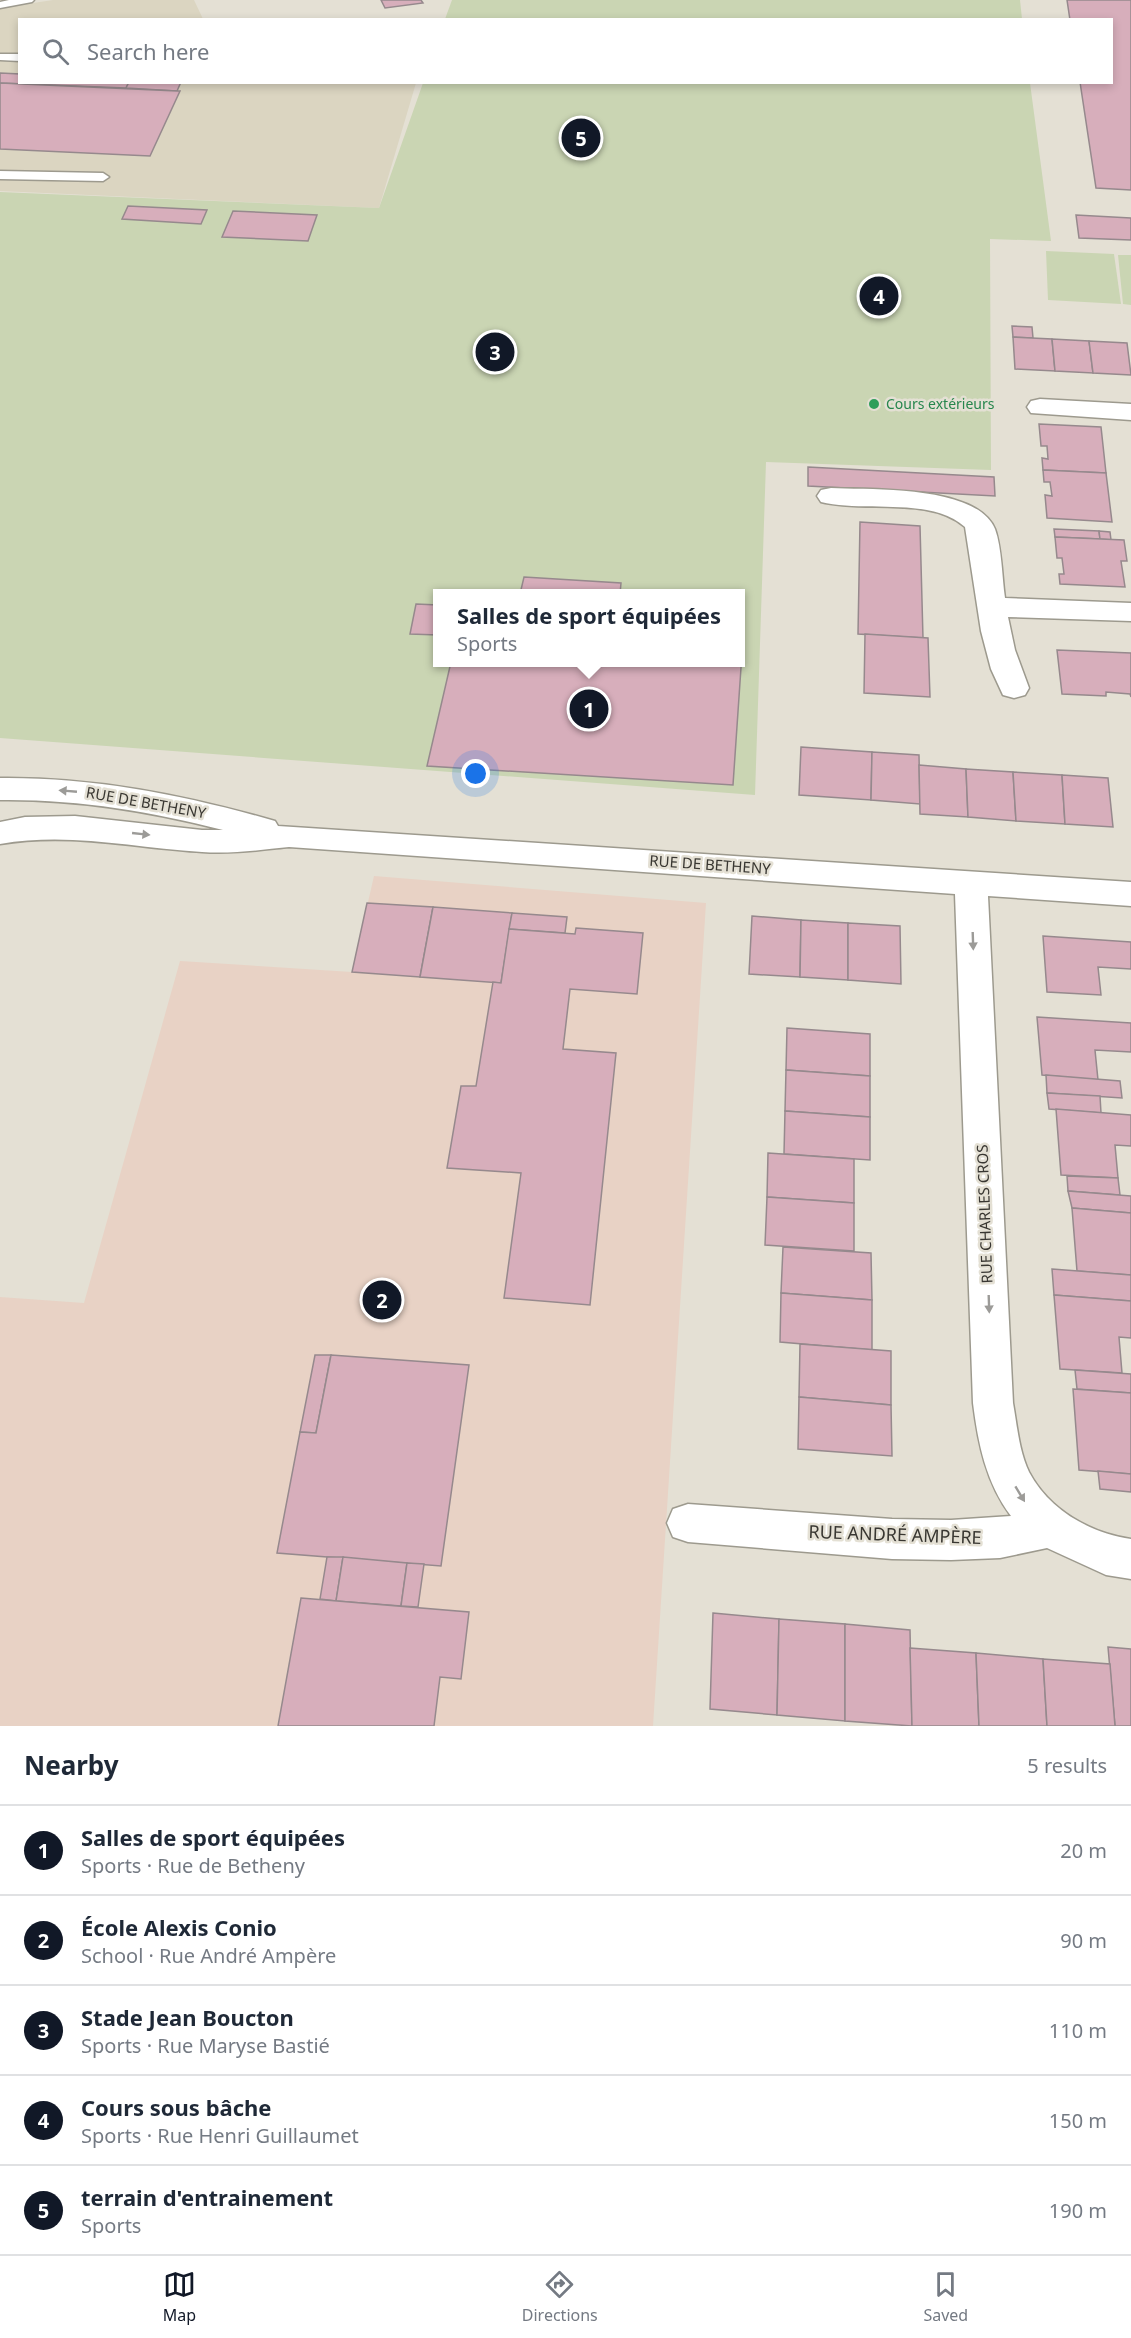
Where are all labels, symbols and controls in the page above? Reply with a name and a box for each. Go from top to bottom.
search box [18,18,1113,84]
icon: search [39,35,72,68]
text: Search here [87,36,209,66]
pin: 5 [562,116,600,160]
pin: 4 [860,274,898,318]
pin: 3 [476,330,514,374]
place label: Cours extérieurs [886,394,995,413]
marker: Cours extérieurs [867,397,881,411]
popup [433,589,745,667]
text: Salles de sport équipées [457,600,721,630]
text: Sports [457,630,517,657]
pin: 1 [570,686,608,732]
your location [461,759,490,788]
street label: RUE DE BETHENY [85,782,208,822]
one-way arrow [58,786,77,796]
one-way arrow [132,829,151,839]
street label: RUE DE BETHENY [649,850,772,878]
one-way arrow [969,932,978,951]
street label: RUE CHARLES CROS [972,1144,996,1284]
pin: 2 [362,1278,401,1322]
one-way arrow [984,1294,993,1313]
one-way arrow [1014,1486,1025,1502]
street label: RUE ANDRÉ AMPÈRE [808,1519,982,1549]
text: Nearby [24,1747,119,1783]
text: 5 results [1027,1752,1107,1779]
text: Salles de sport équipées [81,1822,345,1852]
text: 1 [38,1837,49,1864]
text: 20 m [1060,1837,1107,1864]
text: Sports · Rue de Betheny [81,1852,305,1879]
text: École Alexis Conio [81,1912,277,1942]
text: 2 [38,1927,49,1954]
text: 90 m [1060,1927,1107,1954]
text: School · Rue André Ampère [81,1942,336,1969]
text: Stade Jean Boucton [81,2002,294,2032]
text: 3 [38,2017,49,2044]
text: 110 m [1049,2017,1107,2044]
text: Sports · Rue Maryse Bastié [81,2032,330,2059]
text: Cours sous bâche [81,2092,272,2122]
text: 4 [38,2107,49,2134]
text: 150 m [1049,2107,1107,2134]
text: Sports · Rue Henri Guillaumet [81,2122,359,2149]
text: terrain d'entrainement [81,2182,333,2212]
text: 5 [38,2197,49,2224]
text: 190 m [1049,2197,1107,2224]
text: Sports [81,2212,141,2239]
tab: Map [163,2268,196,2326]
tab: Directions [522,2268,598,2326]
tab: Saved [923,2268,968,2326]

